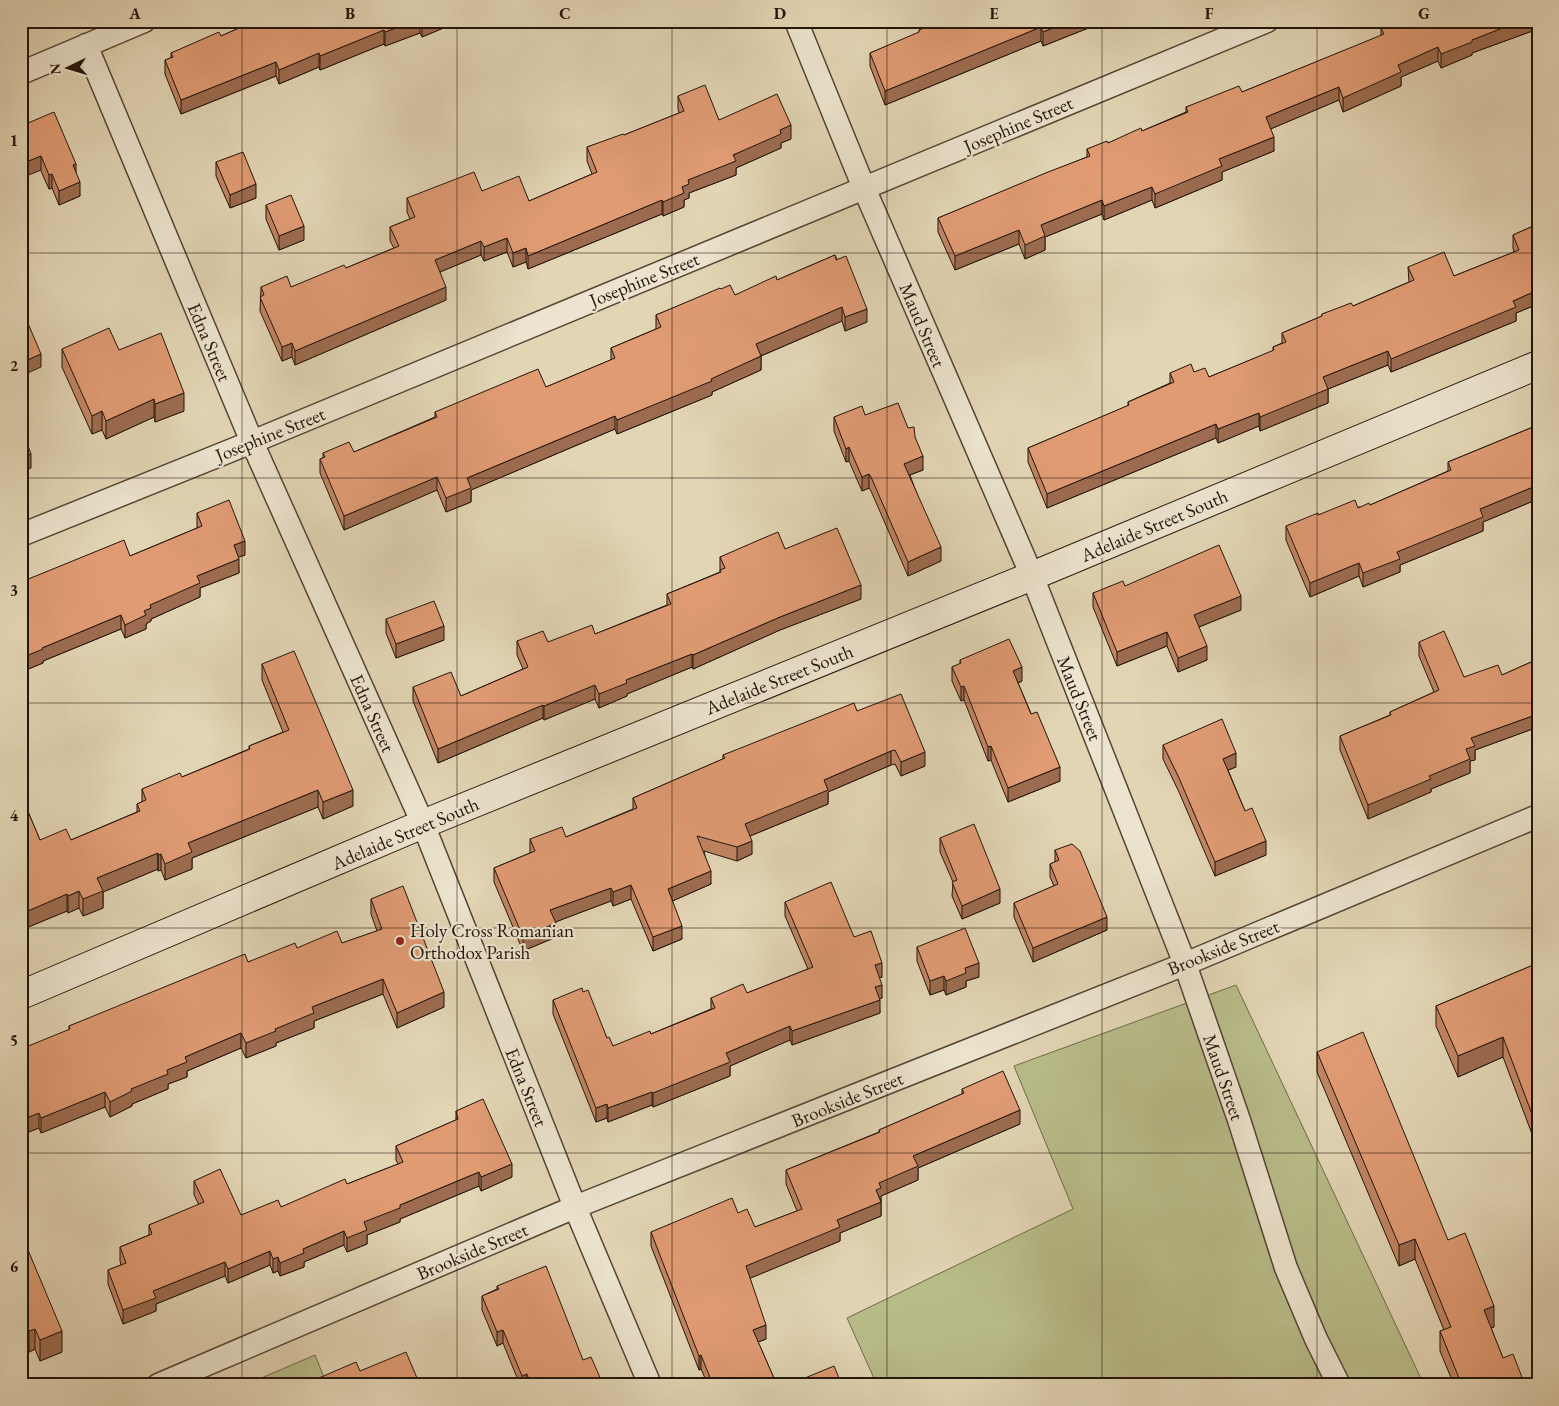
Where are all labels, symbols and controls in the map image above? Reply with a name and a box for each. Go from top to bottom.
text: A [128,3,141,24]
text: B [345,3,355,24]
text: C [559,3,571,24]
text: D [774,3,786,24]
text: E [989,3,999,24]
text: F [1205,3,1214,24]
text: G [1418,3,1430,24]
north arrow [42,42,92,92]
text: N [46,62,65,76]
street label: Josephine Street [958,90,1077,159]
text: 1 [10,130,18,151]
street label: Josephine Street [584,246,703,314]
street label: Maud Street [894,279,952,371]
street label: Edna Street [182,299,237,385]
text: 2 [10,355,19,376]
street label: Josephine Street [210,401,329,469]
street label: Adelaide Street South [1076,483,1232,568]
text: 3 [10,580,18,601]
street label: Adelaide Street South [701,638,857,721]
street label: Maud Street [1051,652,1108,744]
street label: Edna Street [344,670,401,756]
street label: Adelaide Street South [327,791,483,876]
text: 4 [10,805,19,826]
street label: Brookside Street [1164,914,1283,981]
place label: Holy Cross Romanian Orthodox Parish [410,918,574,965]
marker: Holy Cross Romanian Orthodox Parish [394,935,406,947]
text: 5 [10,1030,18,1051]
street label: Maud Street [1197,1031,1250,1124]
street label: Edna Street [499,1044,554,1130]
street label: Brookside Street [788,1066,907,1133]
street label: Brookside Street [413,1217,532,1286]
text: 6 [10,1256,19,1277]

